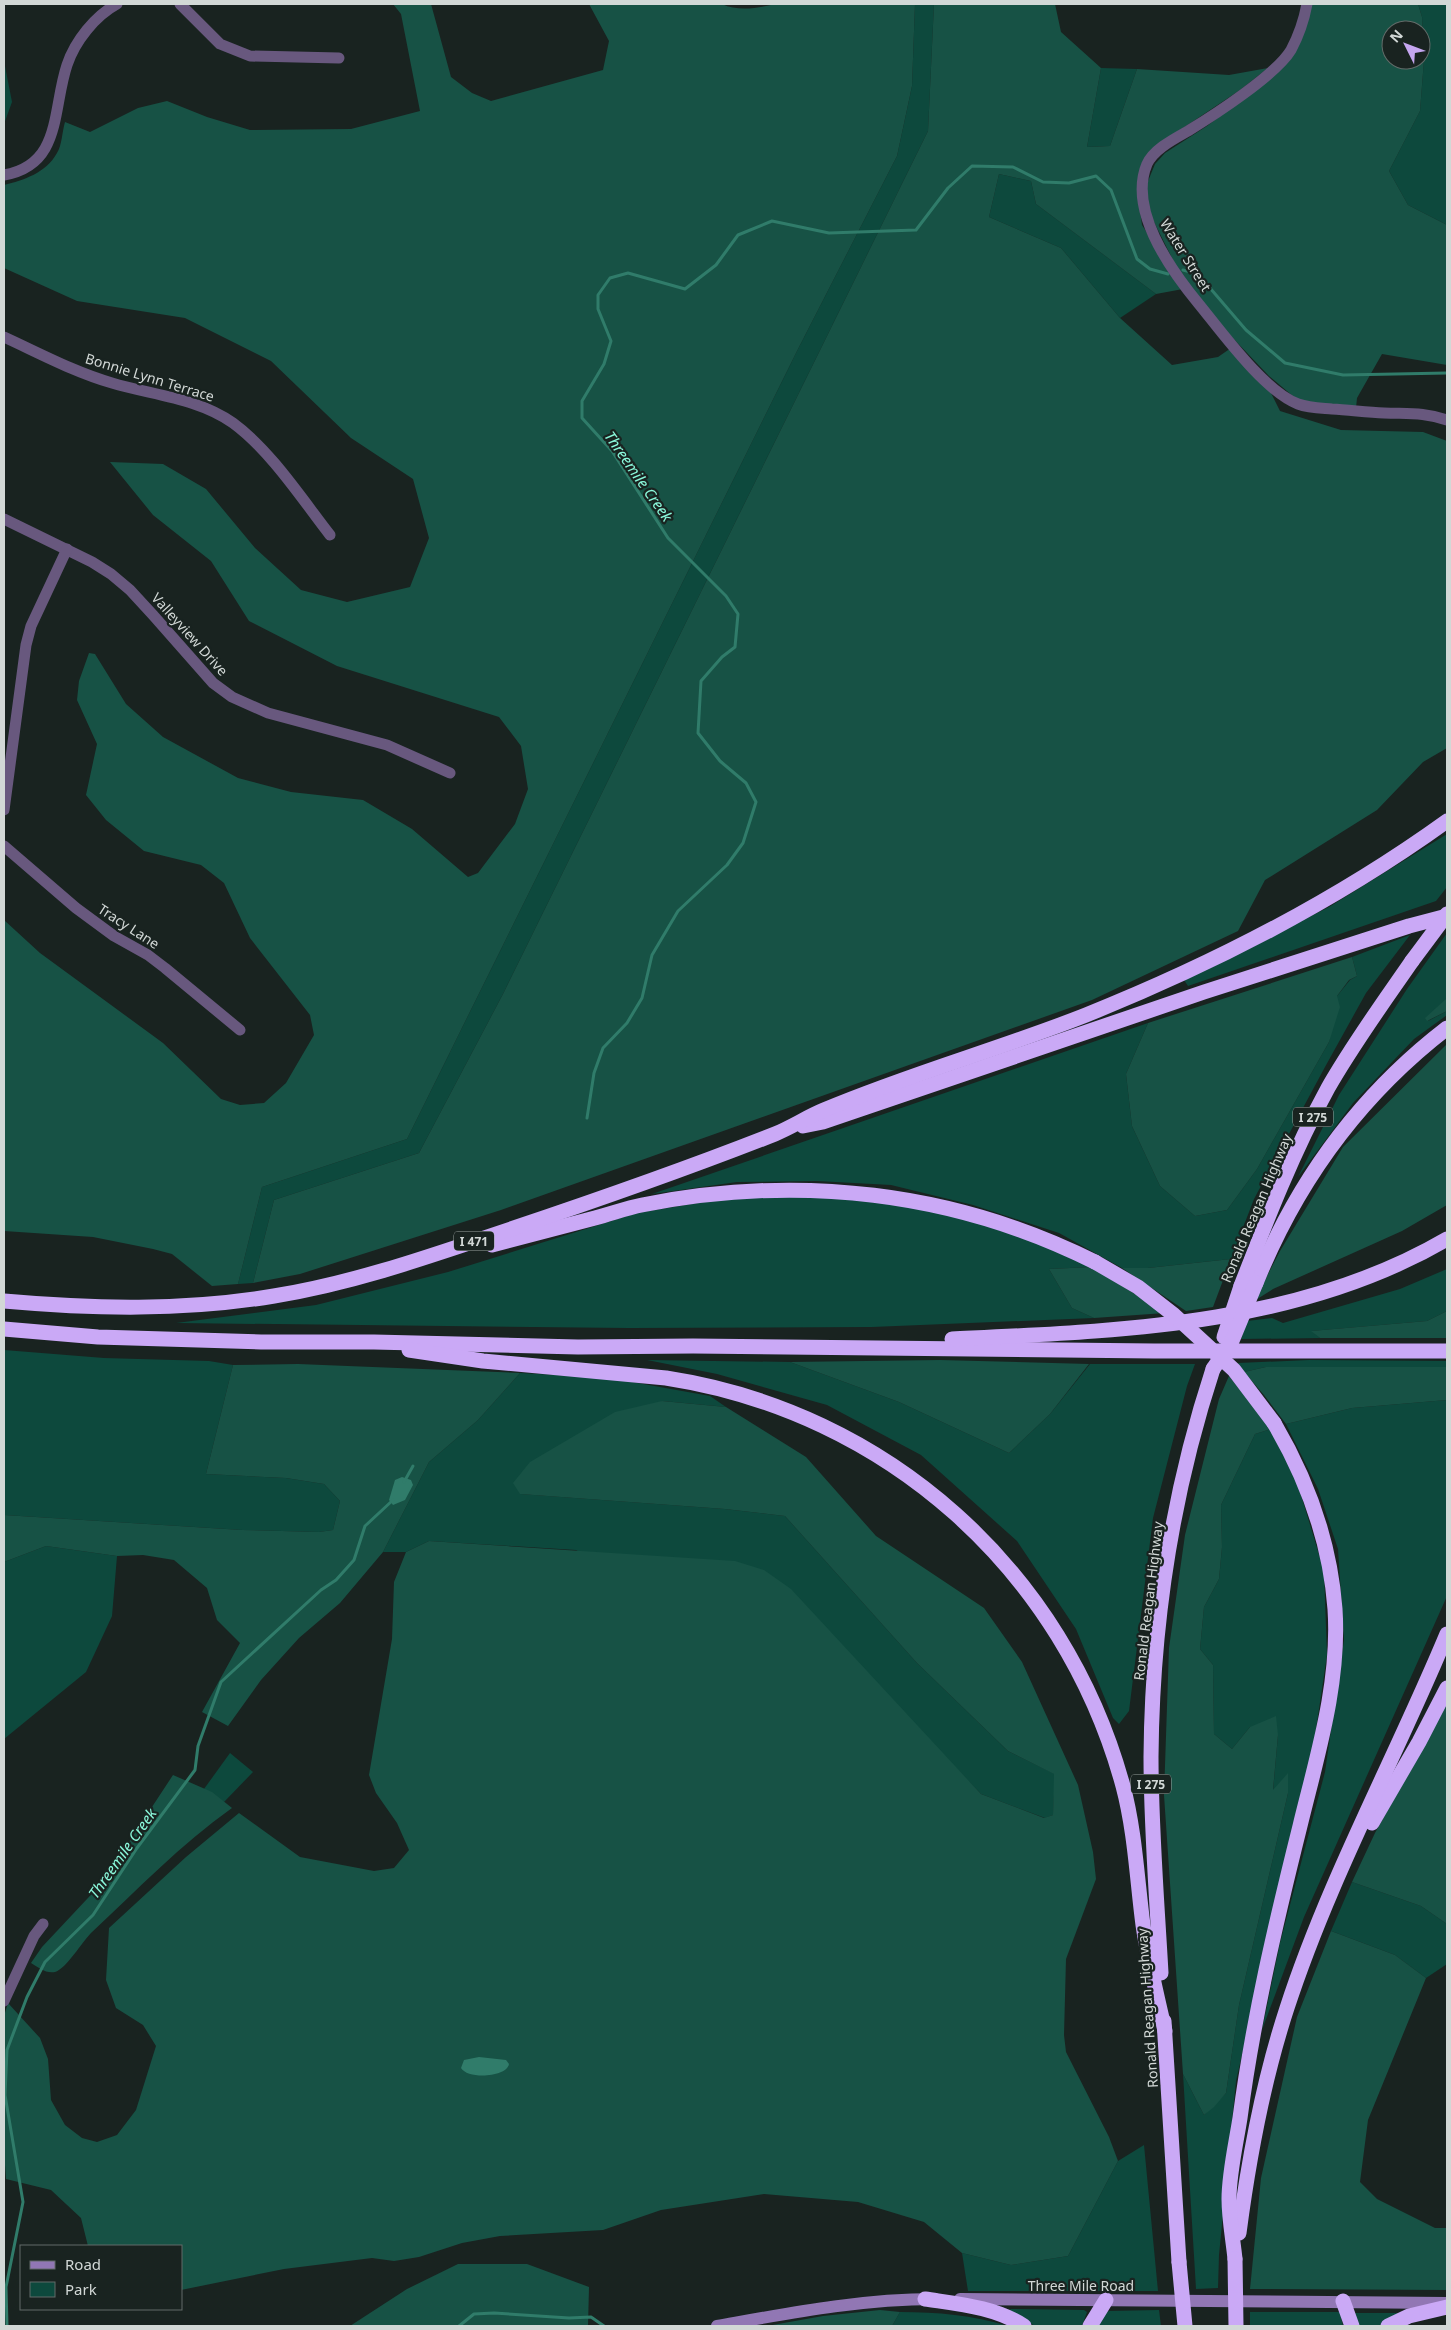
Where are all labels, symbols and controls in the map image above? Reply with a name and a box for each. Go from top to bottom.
north arrow [1381,20,1431,70]
text: N [1385,25,1407,47]
street label: Water Street [1156,215,1216,295]
street label: Bonnie Lynn Terrace [83,348,217,406]
water label: Threemile Creek [600,427,678,526]
street label: Valleyview Drive [148,588,232,680]
street label: Tracy Lane [95,899,163,953]
road number: I 275 [1293,1108,1333,1126]
street label: Ronald Reagan Highway [1216,1130,1296,1285]
road number: I 471 [454,1232,494,1250]
street label: Ronald Reagan Highway [1129,1520,1167,1682]
road number: I 275 [1131,1775,1171,1794]
water label: Threemile Creek [83,1803,161,1902]
street label: Ronald Reagan Highway [1132,1927,1162,2088]
legend [20,2245,182,2310]
text: Road [65,2254,101,2274]
street label: Three Mile Road [1028,2276,1134,2295]
text: Park [65,2279,97,2299]

